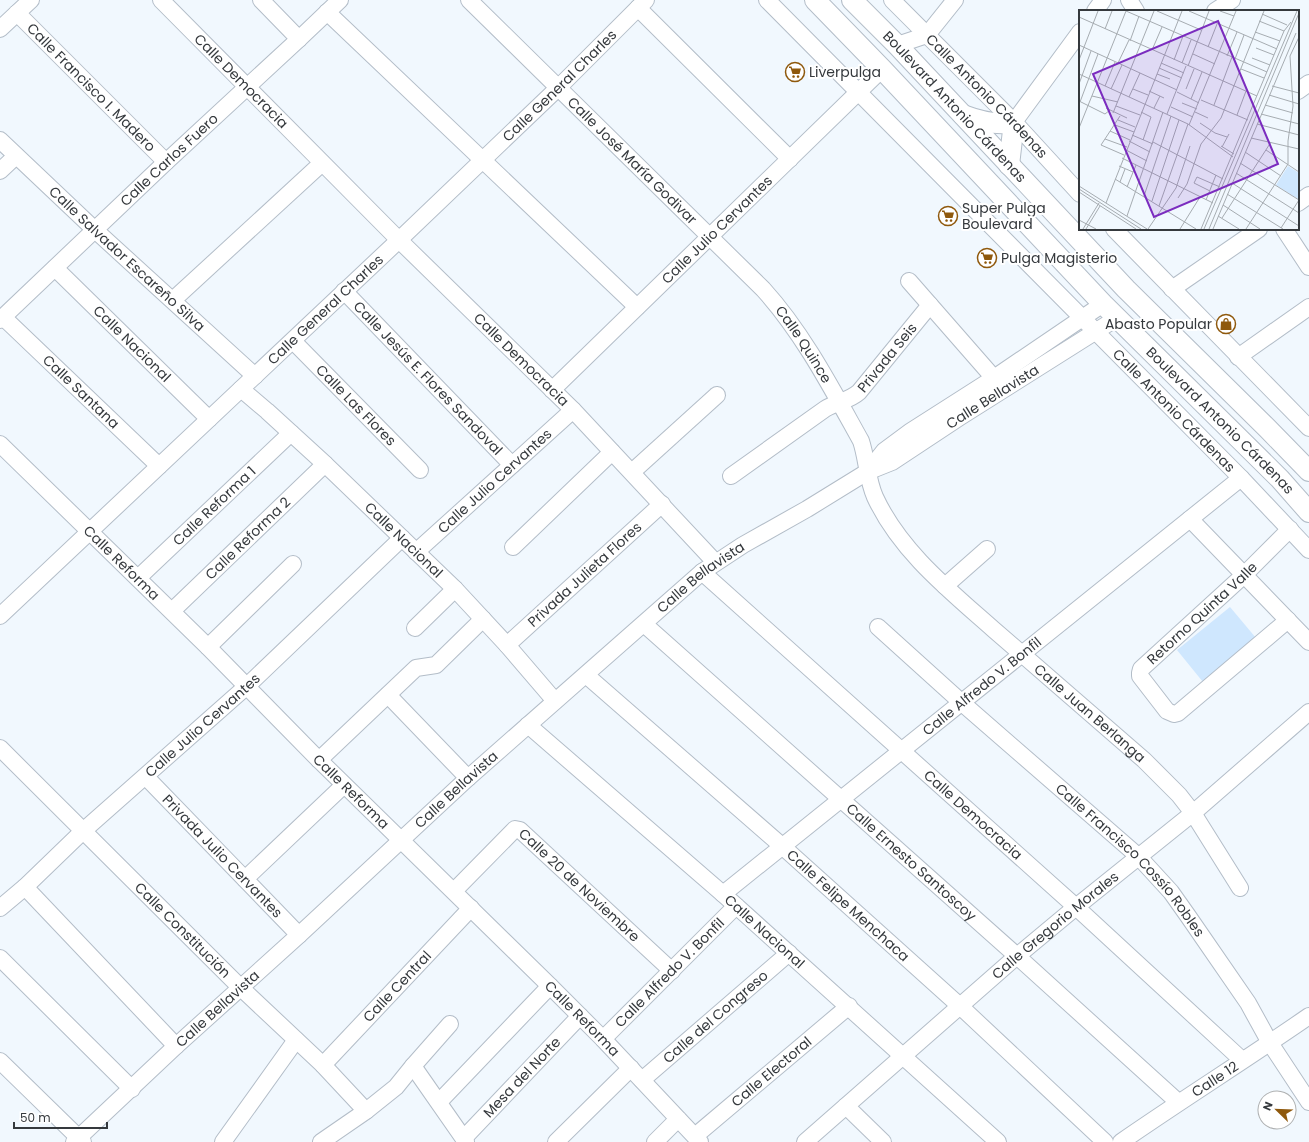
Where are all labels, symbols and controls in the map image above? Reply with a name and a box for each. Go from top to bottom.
inset map [1079,10,1299,230]
street label: Calle Francisco I. Madero [22,18,160,156]
street label: Calle General Charles [498,25,621,146]
street label: Boulevard Antonio Cárdenas [878,26,1031,187]
street label: Calle Democracia [190,29,293,133]
street label: Calle Antonio Cárdenas [921,29,1052,163]
supermarket icon: Liverpulga [784,61,806,83]
place label: Liverpulga [809,62,881,82]
street label: Calle José María Godivar [563,92,702,229]
street label: Calle Carlos Fuero [116,109,222,211]
street label: Calle Julio Cervantes [657,171,777,288]
street label: Calle Salvador Escareño Silva [45,182,210,336]
place label: Super Pulga Boulevard [962,198,1046,234]
supermarket icon: Super Pulga Boulevard [937,205,959,227]
supermarket icon: Pulga Magisterio [976,247,998,269]
place label: Pulga Magisterio [1001,248,1117,268]
street label: Calle General Charles [263,250,388,369]
street label: Calle Jesús E. Flores Sandoval [349,297,507,460]
street label: Calle Nacional [89,301,175,386]
street label: Calle Quince [771,301,837,387]
street label: Calle Democracia [469,308,573,411]
shop icon: Abasto Popular [1215,313,1237,335]
place label: Abasto Popular [1105,314,1212,334]
street label: Privada Seis [853,319,922,397]
street label: Boulevard Antonio Cárdenas [1142,342,1299,498]
street label: Calle Antonio Cárdenas [1108,344,1240,477]
street label: Calle Santana [38,350,124,433]
street label: Calle Las Flores [312,360,401,450]
street label: Calle Bellavista [942,360,1043,434]
street label: Calle Julio Cervantes [433,424,556,538]
street label: Calle Reforma 1 [168,461,260,550]
street label: Calle Reforma 2 [201,492,295,584]
street label: Calle Nacional [360,497,447,582]
street label: Privada Julieta Flores [523,517,646,631]
street label: Calle Reforma [79,521,164,605]
street label: Calle Bellavista [652,537,748,617]
street label: Retorno Quinta Valle [1142,557,1262,669]
street label: Calle Alfredo V. Bonfil [918,632,1046,740]
street label: Calle Juan Berlanga [1030,659,1150,767]
street label: Calle Julio Cervantes [141,669,265,782]
street label: Calle Bellavista [410,746,502,833]
street label: Calle Reforma [309,749,394,833]
street label: Calle Democracia [919,765,1027,864]
street label: Calle Francisco Cossío Robles [1051,779,1209,941]
street label: Privada Julio Cervantes [158,790,287,922]
street label: Calle Ernesto Santoscoy [842,799,981,925]
street label: Calle 20 de Noviembre [514,824,645,947]
street label: Calle Felipe Menchaca [782,845,914,966]
street label: Calle Gregorio Morales [987,867,1123,984]
street label: Calle Constitución [130,878,235,982]
street label: Calle Nacional [720,890,809,973]
street label: Calle Alfredo V. Bonfil [610,913,729,1032]
street label: Calle Central [358,946,436,1027]
street label: Calle Bellavista [171,965,264,1052]
street label: Calle del Congreso [658,965,772,1068]
street label: Calle Reforma [540,976,624,1061]
street label: Mesa del Norte [479,1032,565,1122]
street label: Calle Electoral [727,1032,816,1111]
street label: Calle 12 [1188,1056,1242,1102]
north arrow [1257,1090,1297,1130]
text: N [1259,1099,1277,1113]
scale bar [14,1104,107,1130]
text: 50 m [20,1109,51,1126]

